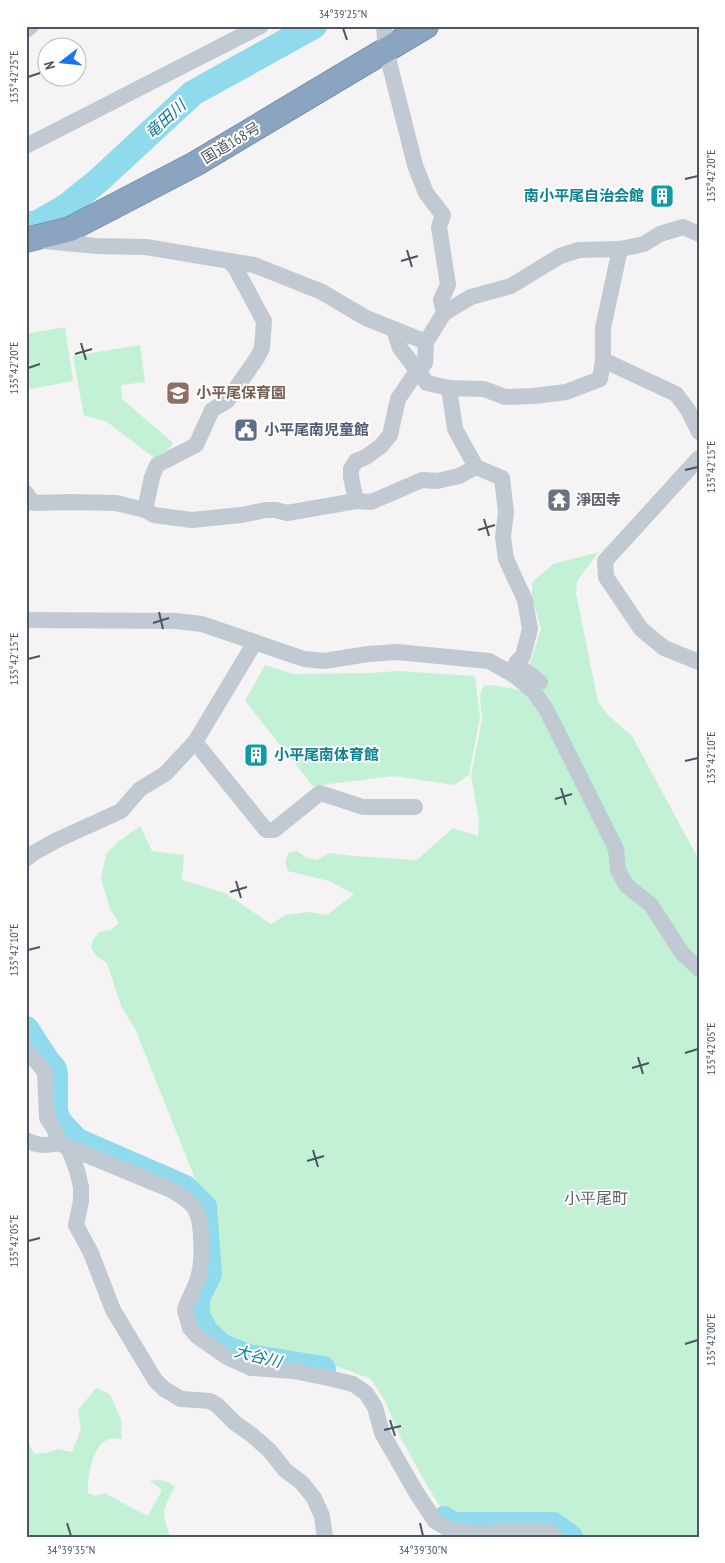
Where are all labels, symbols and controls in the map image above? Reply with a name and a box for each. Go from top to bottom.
text: 34°39'25"N [319,6,367,21]
north arrow [38,38,88,88]
text: 135°42'25"E [6,51,21,103]
text: N [40,59,59,72]
water label: 竜田川 [140,94,191,142]
street label: 国道168号 [198,118,264,168]
text: 135°42'20"E [703,150,718,202]
building icon: 南小平尾自治会館 [649,183,675,209]
place label: 南小平尾自治会館 [524,186,644,205]
text: 135°42'20"E [6,342,21,394]
school or university icon: 小平尾保育園 [165,380,191,406]
place label: 小平尾保育園 [196,383,286,402]
public building icon: 小平尾南児童館 [233,417,259,443]
place label: 小平尾南児童館 [264,420,369,439]
text: 135°42'15"E [703,441,718,493]
temple icon: 淨因寺 [546,487,572,513]
place label: 淨因寺 [576,490,621,509]
text: 135°42'15"E [6,633,21,685]
text: 135°42'10"E [703,732,718,784]
building icon: 小平尾南体育館 [243,742,269,768]
place label: 小平尾南体育館 [274,745,379,764]
text: 135°42'10"E [6,924,21,976]
text: 135°42'05"E [703,1023,718,1075]
district label: 小平尾町 [564,1188,628,1208]
text: 135°42'05"E [6,1215,21,1267]
text: 135°42'00"E [703,1314,718,1366]
water label: 大谷川 [232,1340,286,1372]
text: 34°39'35"N [47,1542,95,1557]
text: 34°39'30"N [399,1542,447,1557]

